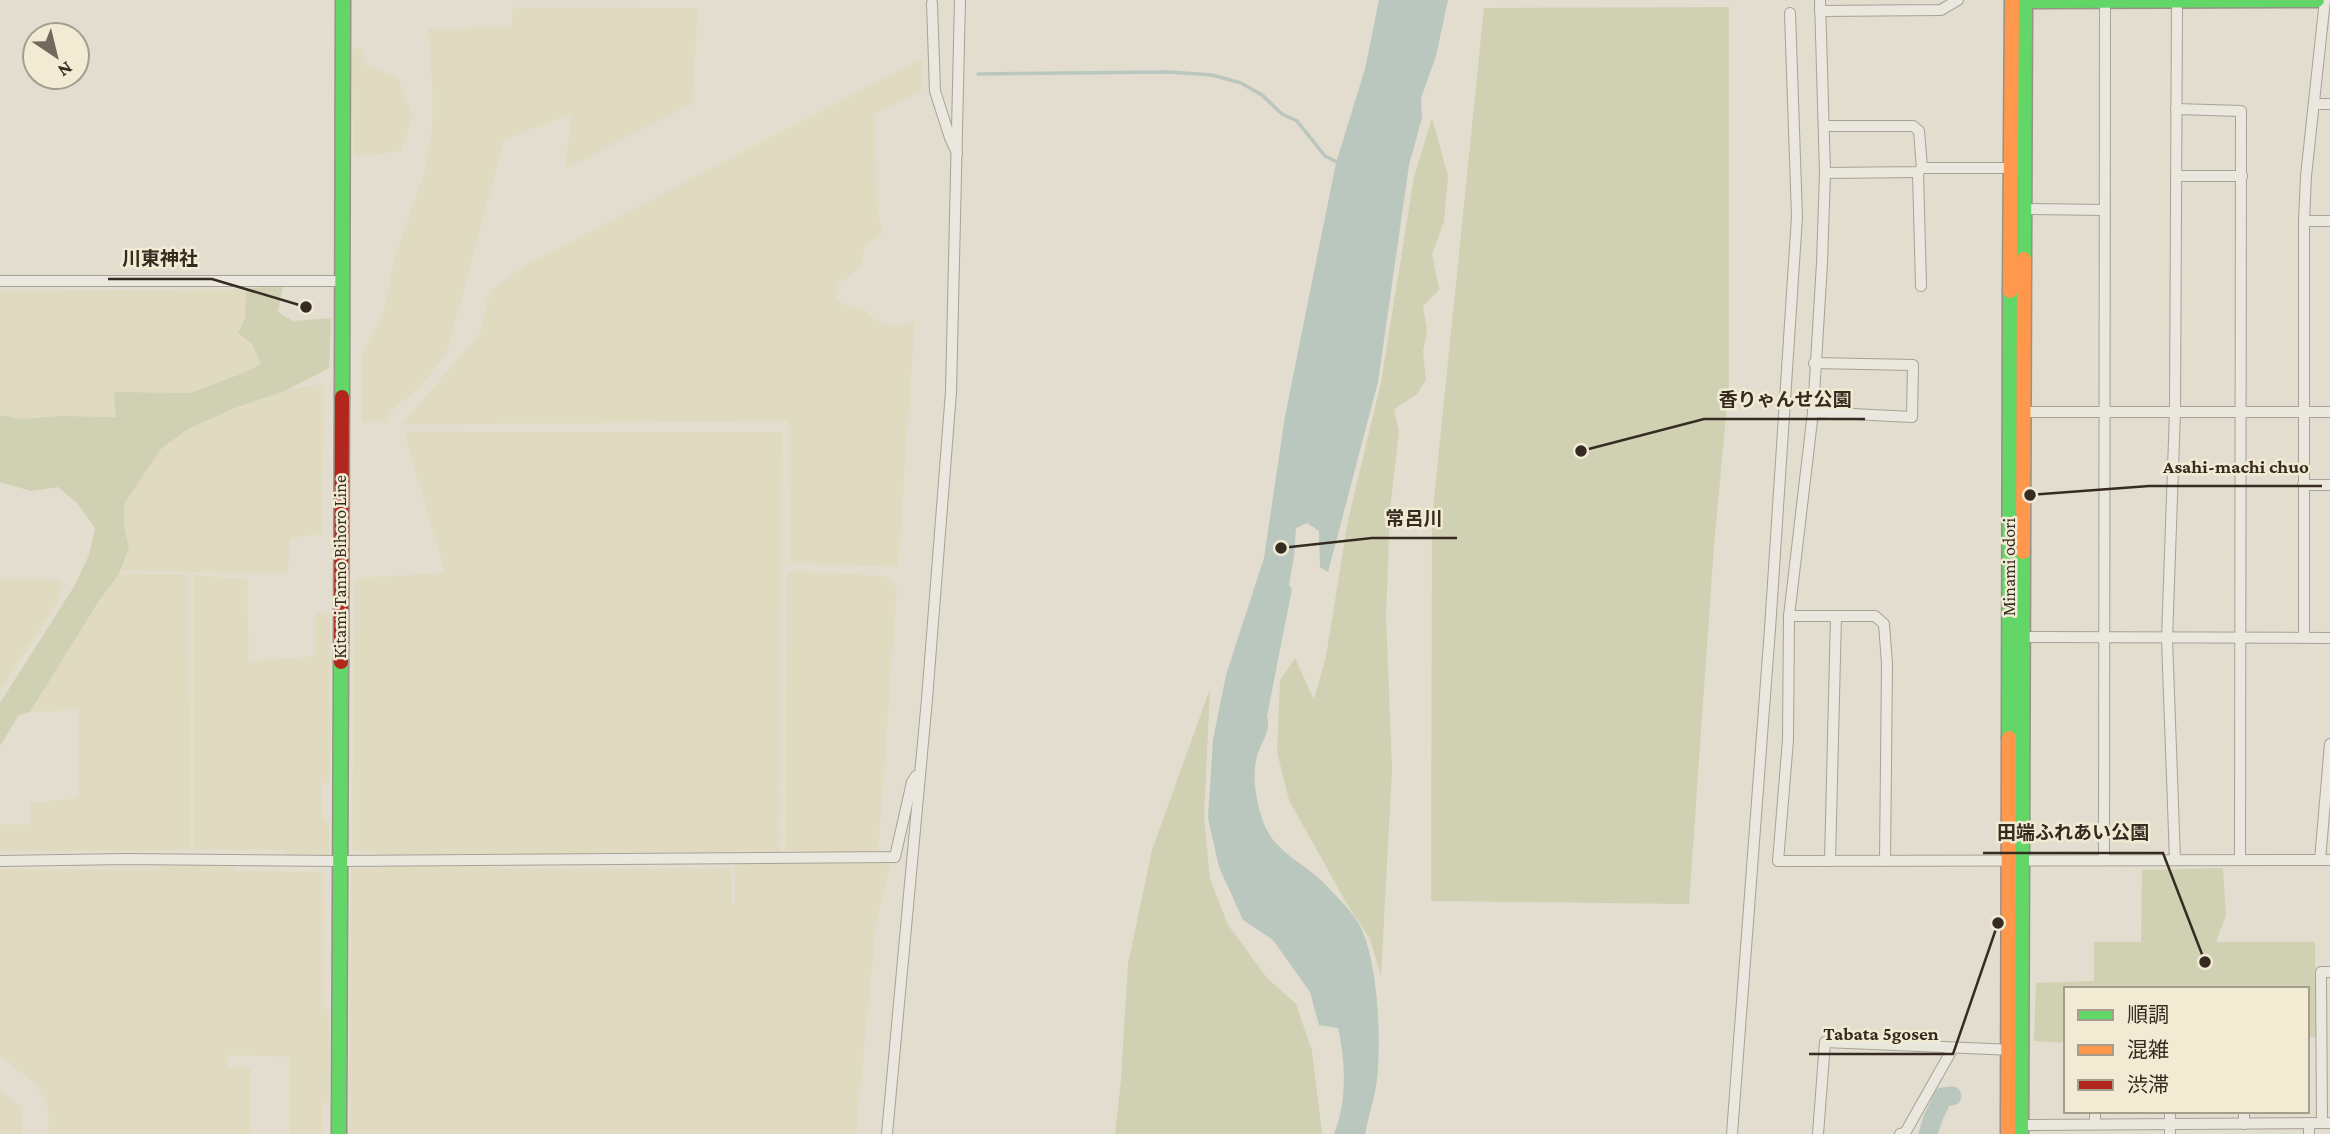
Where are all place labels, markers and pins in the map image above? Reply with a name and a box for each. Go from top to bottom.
callout: 川東神社 [108,239,212,279]
callout: 香りゃんせ公園 [1704,379,1865,419]
callout: Asahi-machi chuo [2149,446,2322,486]
callout: 常呂川 [1372,498,1457,538]
callout: 田端ふれあい公園 [1983,813,2163,853]
callout: Tabata 5gosen [1809,1014,1953,1054]

